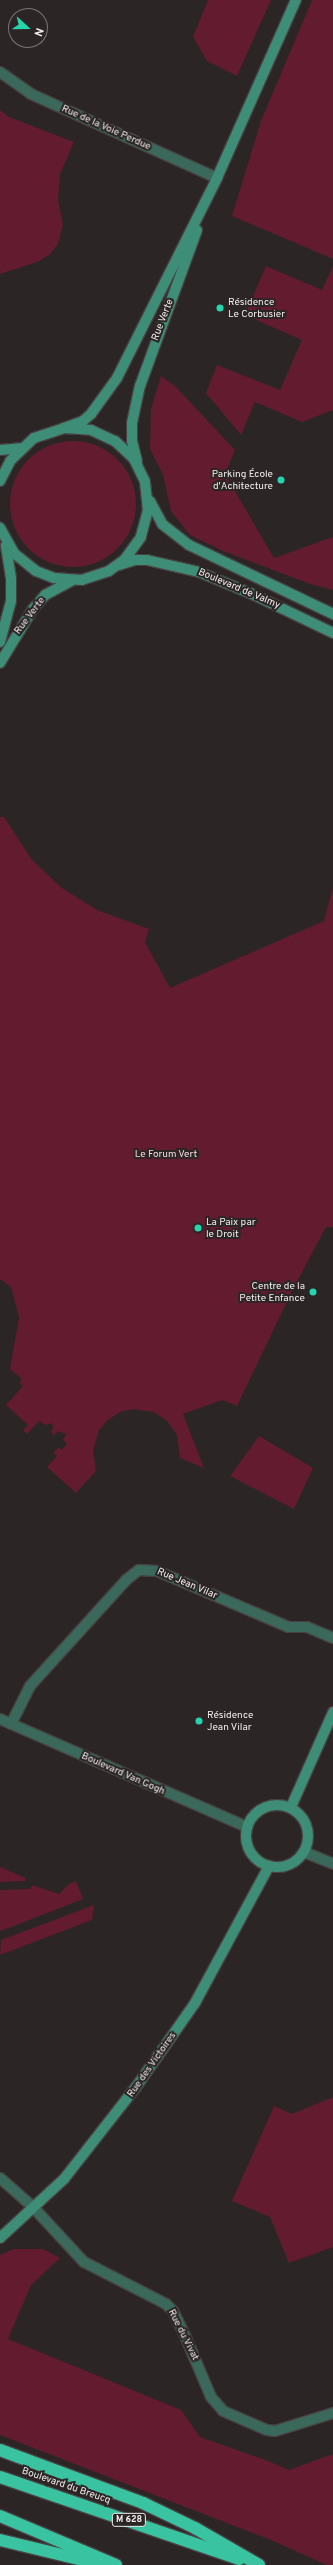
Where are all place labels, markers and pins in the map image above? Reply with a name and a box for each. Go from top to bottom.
place label: Résidence Le Corbusier [228,296,285,320]
marker: Résidence Le Corbusier [215,303,225,313]
place label: Parking École d'Achitecture [212,468,273,492]
marker: Parking École d'Achitecture [276,475,286,485]
place label: La Paix par le Droit [206,1216,256,1240]
marker: La Paix par le Droit [193,1223,203,1233]
place label: Centre de la Petite Enfance [239,1280,305,1304]
marker: Centre de la Petite Enfance [308,1287,318,1297]
place label: Résidence Jean Vilar [207,1709,253,1732]
marker: Résidence Jean Vilar [194,1716,204,1726]

